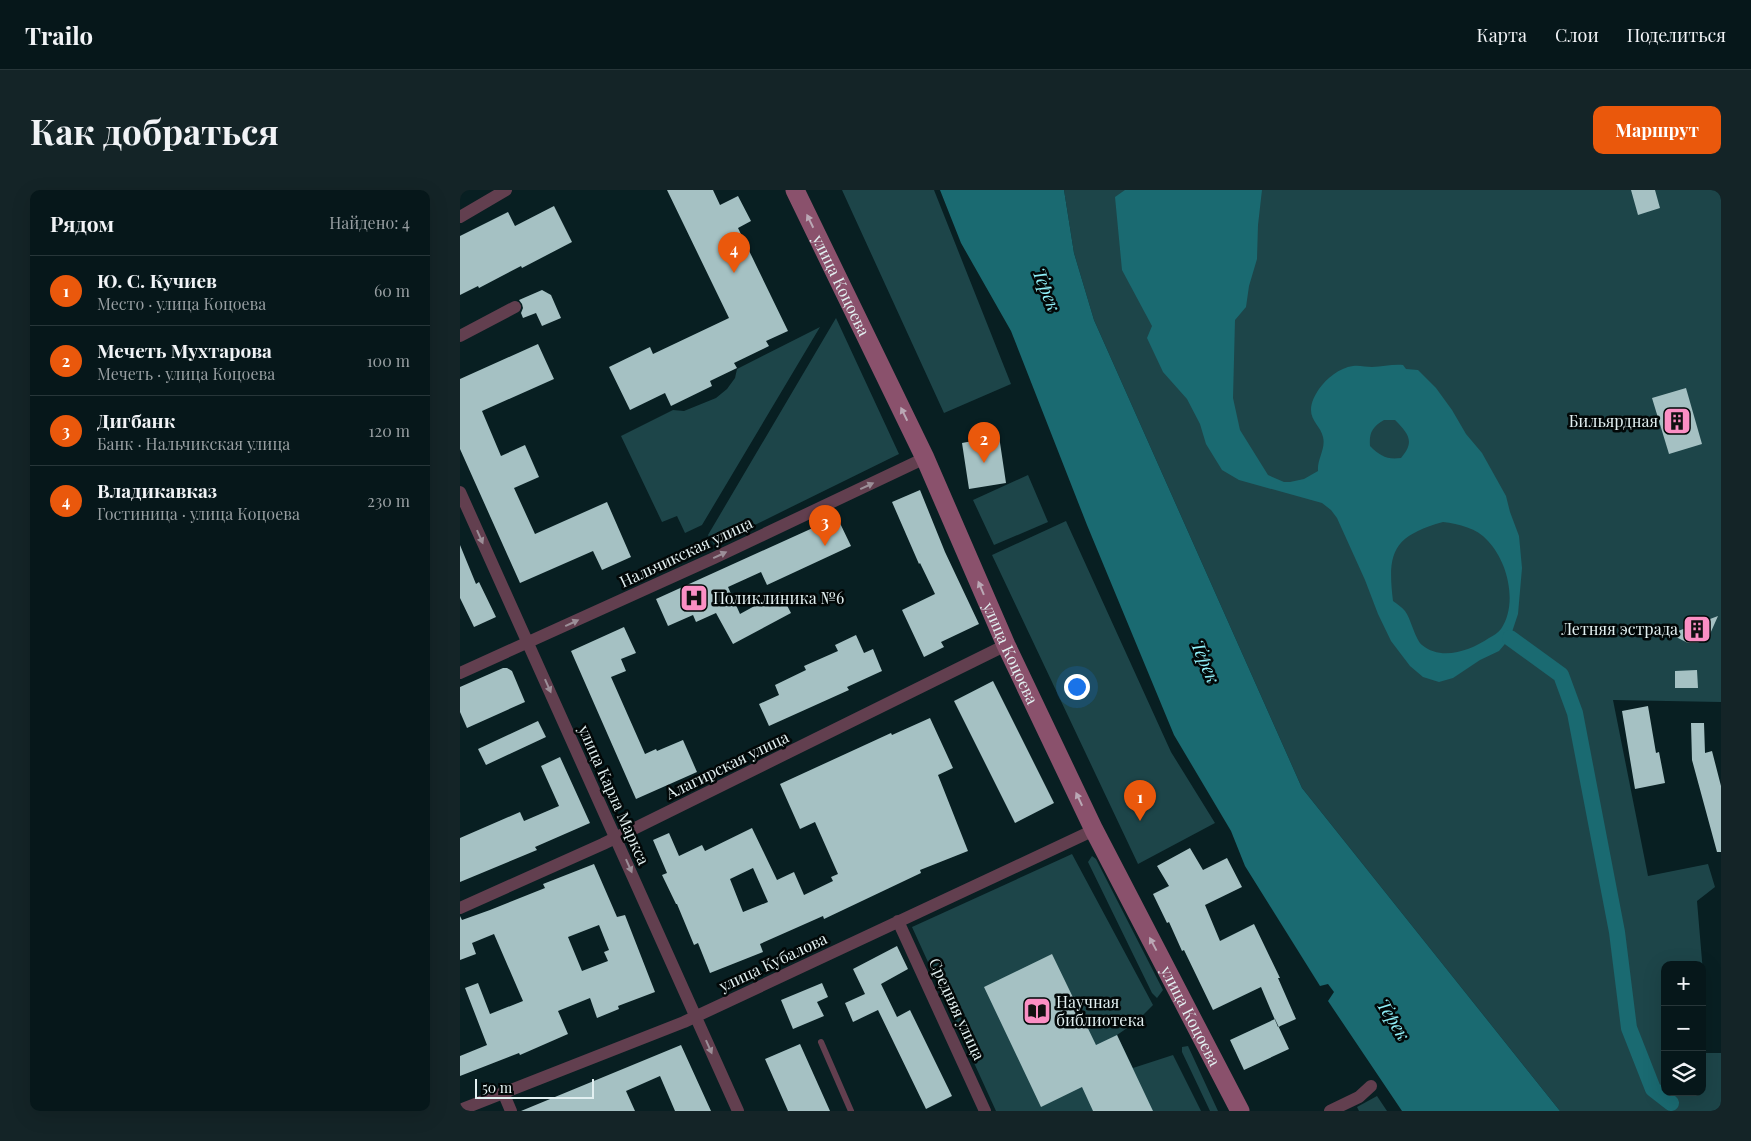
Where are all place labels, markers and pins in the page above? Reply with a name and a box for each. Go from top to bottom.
pin: 4 [718,232,750,273]
building icon: Бильярдная [1662,406,1692,436]
place label: Бильярдная [1569,410,1658,431]
pin: 2 [968,422,1000,463]
pin: 3 [809,505,841,546]
hospital icon: Поликлиника №6 [679,583,709,613]
place label: Поликлиника №6 [713,587,844,608]
building icon: Летняя эстрада [1682,614,1712,644]
place label: Летняя эстрада [1560,618,1678,639]
pin: 1 [1124,780,1156,821]
place label: Научная библиотека [1056,991,1145,1030]
library icon: Научная библиотека [1022,996,1052,1026]

